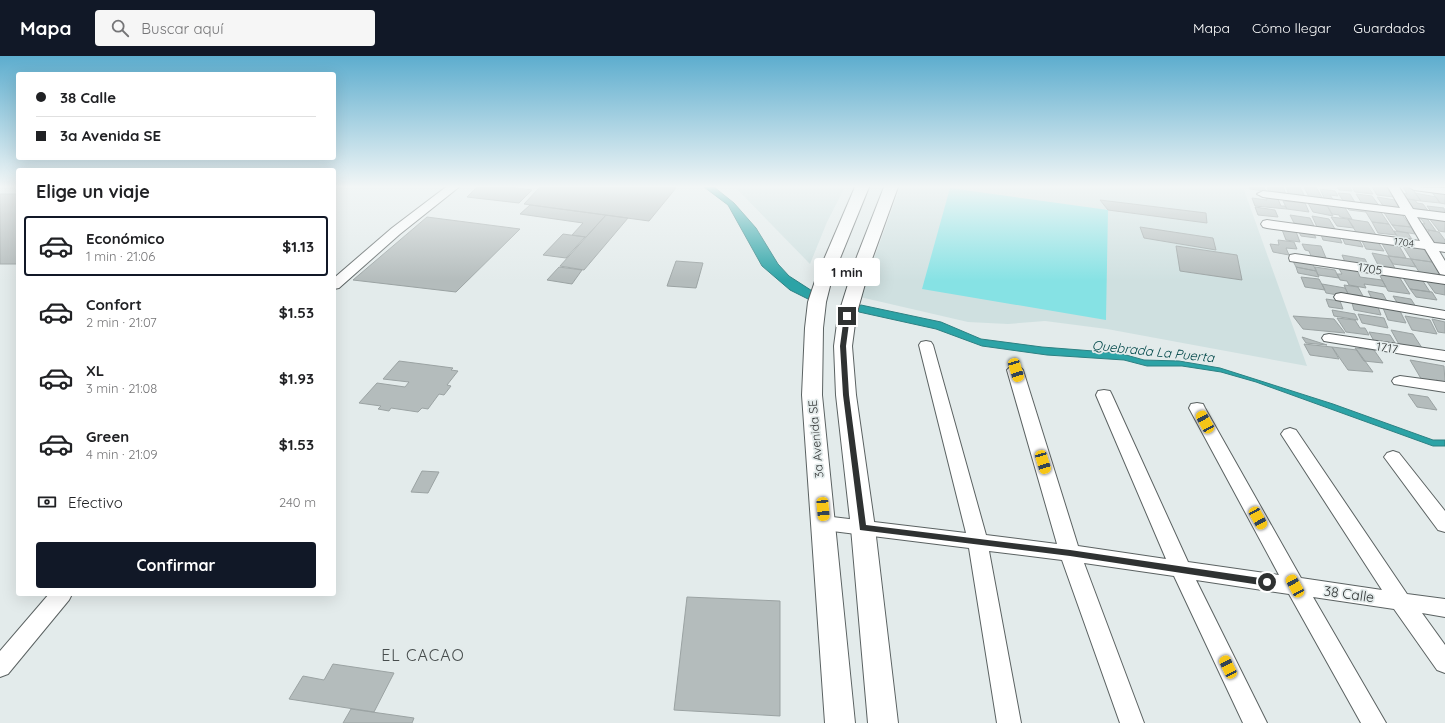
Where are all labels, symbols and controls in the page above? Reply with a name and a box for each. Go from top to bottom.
search box [95,10,375,46]
text: Mapa [20,16,71,40]
icon: search [109,17,131,39]
text: Buscar aquí [141,19,223,38]
text: Mapa [1193,19,1230,37]
text: Cómo llegar [1252,19,1331,37]
text: Guardados [1353,19,1425,37]
text: 38 Calle [60,88,116,107]
text: 3a Avenida SE [60,126,161,145]
text: Elige un viaje [36,180,150,203]
icon: car [38,228,74,264]
text: Económico [86,229,165,248]
street label: 1704 [1393,235,1415,250]
text: $1.13 [282,237,314,256]
text: 1 min · 21:06 [86,248,155,264]
callout: 1 min [814,258,880,286]
street label: 1705 [1357,259,1383,278]
text: 1 min [831,264,863,280]
icon: car [38,294,74,330]
text: Confort [86,295,142,314]
text: $1.53 [279,303,314,322]
route end [838,307,856,325]
text: 2 min · 21:07 [86,314,157,330]
water label: Quebrada La Puerta [1091,337,1216,365]
street label: 1717 [1375,338,1399,357]
car [1007,357,1025,383]
icon: car [38,360,74,396]
text: XL [86,361,104,380]
text: $1.93 [279,369,314,388]
text: 3 min · 21:08 [86,380,157,396]
street label: 3a Avenida SE [805,399,826,479]
car [1194,409,1216,435]
icon: car [38,426,74,462]
text: Green [86,427,129,446]
text: $1.53 [279,435,314,454]
text: 4 min · 21:09 [86,446,158,462]
car [1034,449,1052,475]
icon: cash [36,491,58,513]
text: Efectivo [68,493,123,512]
text: 240 m [279,494,316,510]
car [816,497,830,521]
car [1247,505,1269,531]
button: Confirmar [36,542,316,588]
route start [1258,573,1276,591]
car [1284,573,1306,599]
street label: 38 Calle [1323,582,1375,606]
district label: EL CACAO [381,645,465,665]
car [1217,654,1239,680]

